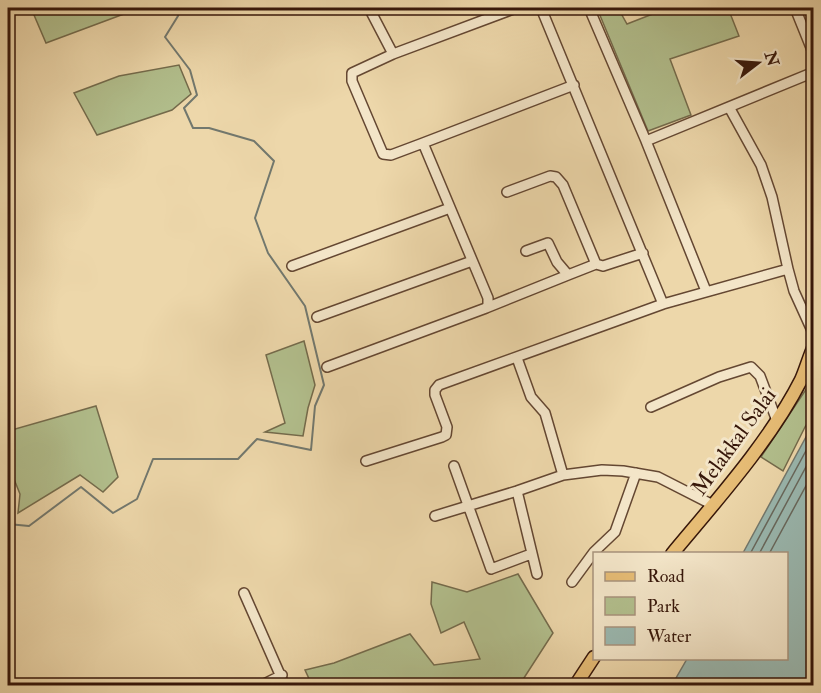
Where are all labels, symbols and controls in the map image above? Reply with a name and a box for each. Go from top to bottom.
north arrow [728,33,788,93]
text: N [759,48,783,69]
street label: Melakkal Salai [685,382,782,501]
legend [593,552,788,660]
text: Road [647,565,685,588]
text: Park [647,595,680,618]
text: Water [646,625,691,648]

